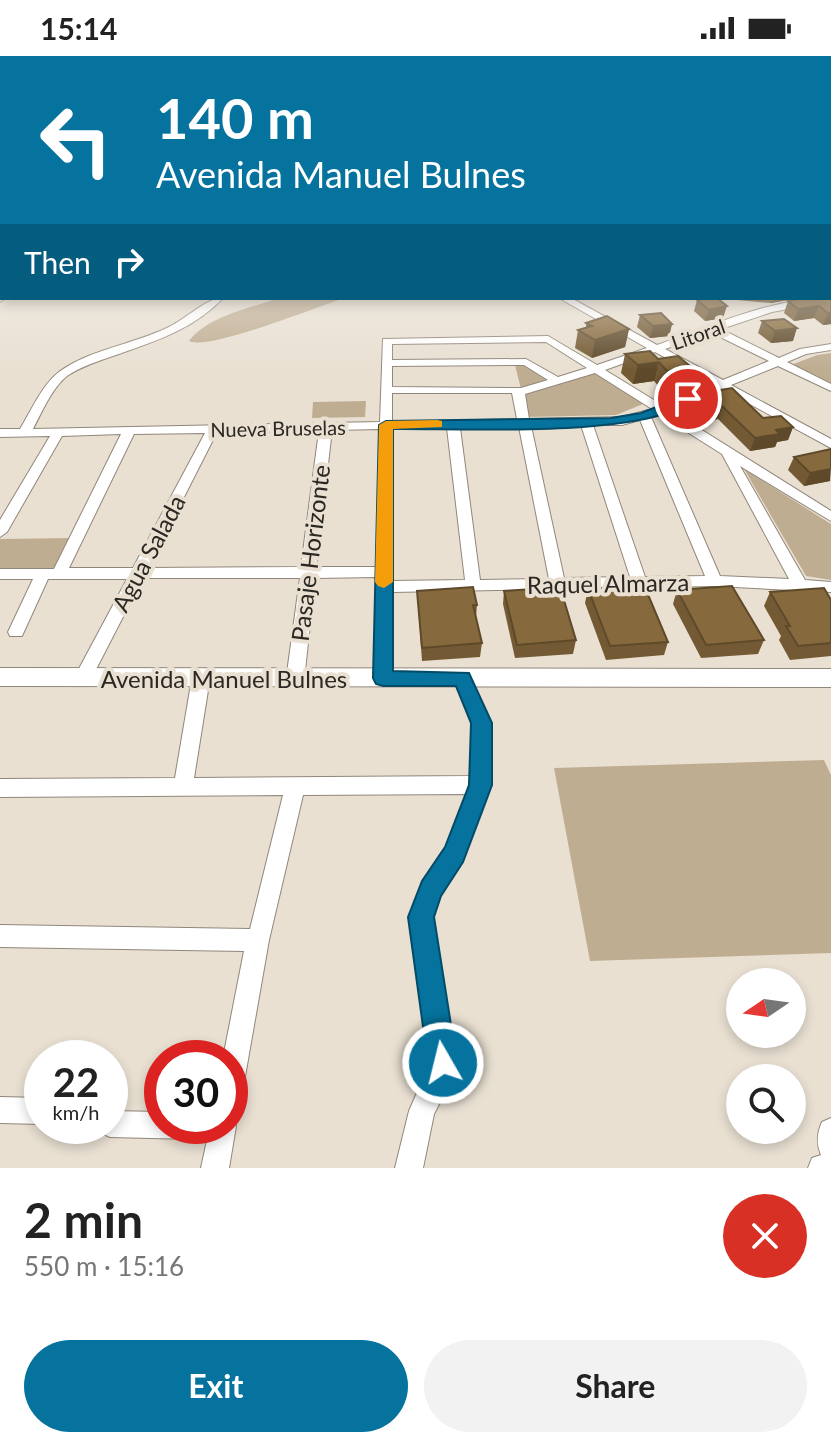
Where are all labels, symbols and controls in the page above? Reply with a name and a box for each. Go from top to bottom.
text: 15:14 [40,10,117,46]
text: 140 m [156,84,314,151]
icon: left [24,88,128,192]
text: Avenida Manuel Bulnes [156,152,526,196]
icon: right [107,240,151,284]
text: Then [24,244,91,280]
street label: Litoral [668,314,728,354]
pin [654,365,722,433]
icon: arrive [666,377,710,421]
street label: Nueva Bruselas [210,415,346,441]
street label: Pasaje Horizonte [285,463,335,643]
street label: Agua Salada [105,490,191,616]
street label: Raquel Almarza [527,567,689,599]
street label: Avenida Manuel Bulnes [101,664,347,693]
north arrow [726,968,806,1048]
map controls [726,968,806,1144]
position arrow [401,1021,485,1105]
speed limit sign: 30 [144,1040,248,1144]
text: 22 [53,1058,99,1106]
button: search [726,1064,806,1144]
text: km/h [53,1100,99,1124]
text: 2 min [24,1191,143,1248]
button: close [723,1194,807,1278]
text: 550 m · 15:16 [24,1250,184,1282]
button: Exit [24,1340,408,1432]
button: Share [424,1340,807,1432]

